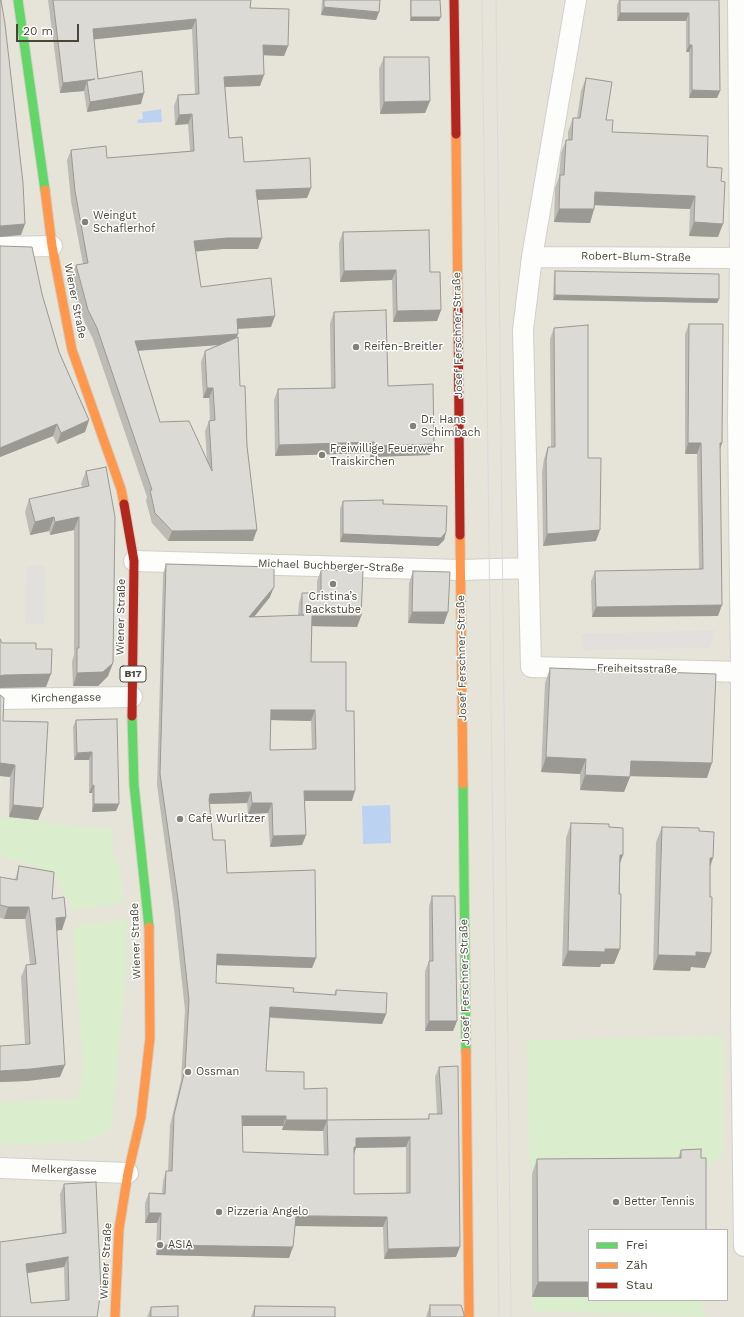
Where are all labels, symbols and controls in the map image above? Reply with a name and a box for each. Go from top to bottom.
scale bar [18,16,81,42]
text: 20 m [23,24,53,38]
place label: Weingut Schaflerhof [93,209,155,235]
marker: Weingut Schaflerhof [80,217,90,227]
street label: Robert-Blum-Straße [581,249,691,265]
street label: Wiener Straße [61,262,89,340]
street label: Josef Ferschner-Straße [450,272,466,398]
place label: Reifen-Breitler [364,340,443,354]
marker: Reifen-Breitler [351,342,361,352]
place label: Dr. Hans Schimbach [421,413,481,439]
marker: Dr. Hans Schimbach [408,421,418,431]
place label: Freiwillige Feuerwehr Traiskirchen [330,442,444,468]
marker: Freiwillige Feuerwehr Traiskirchen [317,450,327,460]
street label: Michael Buchberger-Straße [258,557,404,575]
street label: Wiener Straße [114,579,128,655]
marker: Cristina’s Backstube [328,579,338,589]
place label: Cristina’s Backstube [305,590,361,616]
street label: Josef Ferschner-Straße [454,595,470,721]
street label: Freiheitsstraße [597,662,677,676]
road number: B17 [120,666,146,682]
street label: Kirchengasse [31,691,101,705]
place label: Cafe Wurlitzer [188,812,265,826]
marker: Cafe Wurlitzer [175,814,185,824]
street label: Wiener Straße [128,902,144,980]
street label: Josef Ferschner-Straße [457,919,473,1045]
place label: Ossman [196,1065,239,1079]
marker: Ossman [183,1067,193,1077]
street label: Melkergasse [31,1162,97,1178]
place label: Better Tennis [624,1195,695,1209]
marker: Better Tennis [611,1197,621,1207]
place label: Pizzeria Angelo [227,1205,308,1219]
marker: Pizzeria Angelo [214,1207,224,1217]
street label: Wiener Straße [97,1222,115,1300]
legend [588,1229,728,1301]
place label: ASIA [168,1238,193,1252]
text: Frei [626,1238,648,1252]
marker: ASIA [155,1240,165,1250]
text: Zäh [626,1258,648,1272]
text: Stau [626,1278,653,1292]

